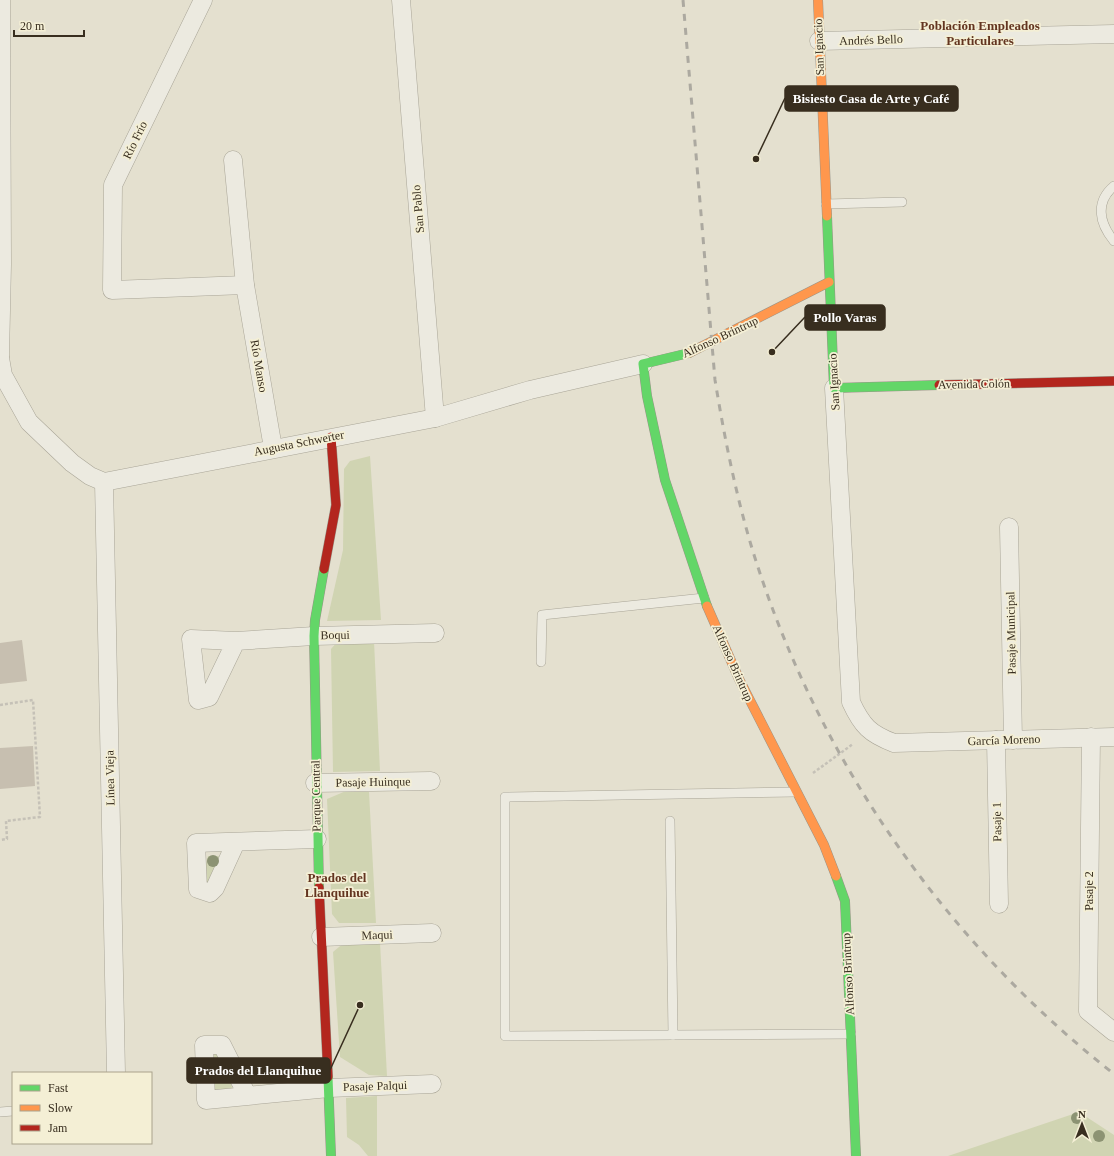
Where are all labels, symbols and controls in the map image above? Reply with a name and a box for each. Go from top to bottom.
scale bar [14,12,84,38]
street label: San Ignacio [811,18,827,76]
district label: Población Empleados Particulares [920,18,1040,48]
text: 20 m [20,19,45,33]
street label: Andrés Bello [839,32,903,48]
callout: Bisiesto Casa de Arte y Café [785,86,958,111]
text: Bisiesto Casa de Arte y Café [793,91,949,106]
street label: Río Frío [120,119,150,161]
street label: San Pablo [409,184,427,234]
callout: Pollo Varas [805,305,885,330]
text: Pollo Varas [813,310,877,325]
street label: Alfonso Brintrup [680,313,760,361]
street label: Río Manso [248,339,270,393]
street label: San Ignacio [826,353,842,411]
street label: Avenida Colón [938,376,1010,392]
street label: Augusta Schwerter [253,427,345,459]
street label: Pasaje Municipal [1003,591,1019,675]
street label: Alfonso Brintrup [710,623,756,703]
street label: Boqui [320,628,350,642]
street label: García Moreno [967,732,1041,748]
street label: Línea Vieja [103,750,117,806]
street label: Parque Central [308,759,324,832]
street label: Pasaje Huinque [335,774,411,790]
street label: Pasaje 1 [990,802,1004,842]
district label: Prados del Llanquihue [305,870,369,900]
street label: Pasaje 2 [1082,871,1096,911]
street label: Maqui [361,927,394,943]
street label: Alfonso Brintrup [839,933,857,1015]
callout: Prados del Llanquihue [187,1058,330,1083]
text: Prados del Llanquihue [195,1063,321,1078]
legend [12,1072,152,1144]
street label: Pasaje Palqui [343,1078,408,1094]
text: Fast [48,1081,69,1095]
text: Slow [48,1101,73,1115]
north arrow [1062,1104,1102,1144]
text: N [1078,1108,1086,1120]
text: Jam [48,1121,68,1135]

